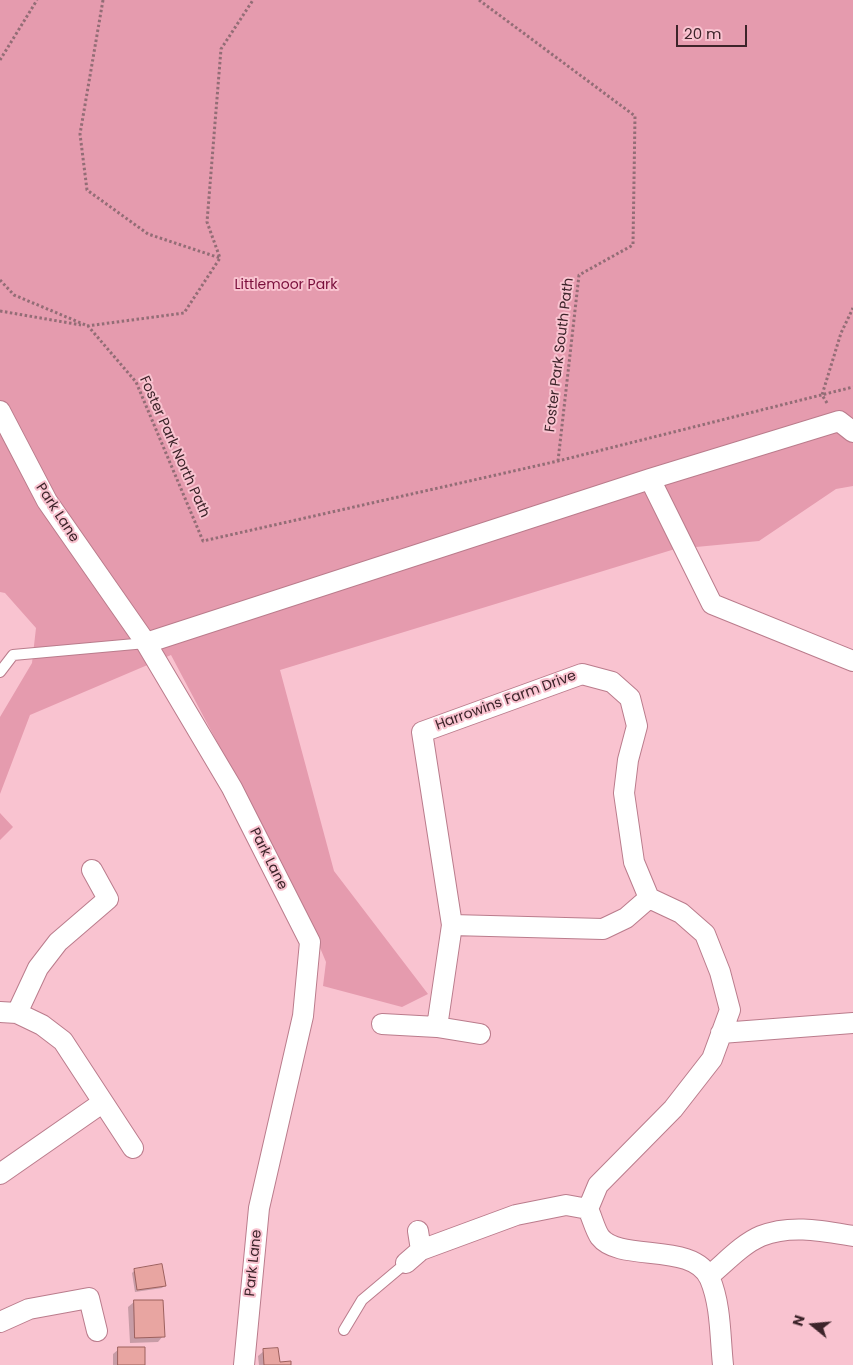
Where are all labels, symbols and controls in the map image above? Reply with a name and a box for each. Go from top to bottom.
scale bar [678,15,749,47]
text: 20 m [684,23,722,44]
park label: Littlemoor Park [234,277,338,293]
street label: Foster Park South Path [542,277,578,433]
street label: Foster Park North Path [135,374,213,520]
street label: Park Lane [32,480,82,546]
street label: Harrowins Farm Drive [433,668,579,734]
street label: Park Lane [245,825,291,893]
street label: Park Lane [242,1229,266,1297]
north arrow [788,1300,838,1350]
text: N [788,1313,810,1329]

